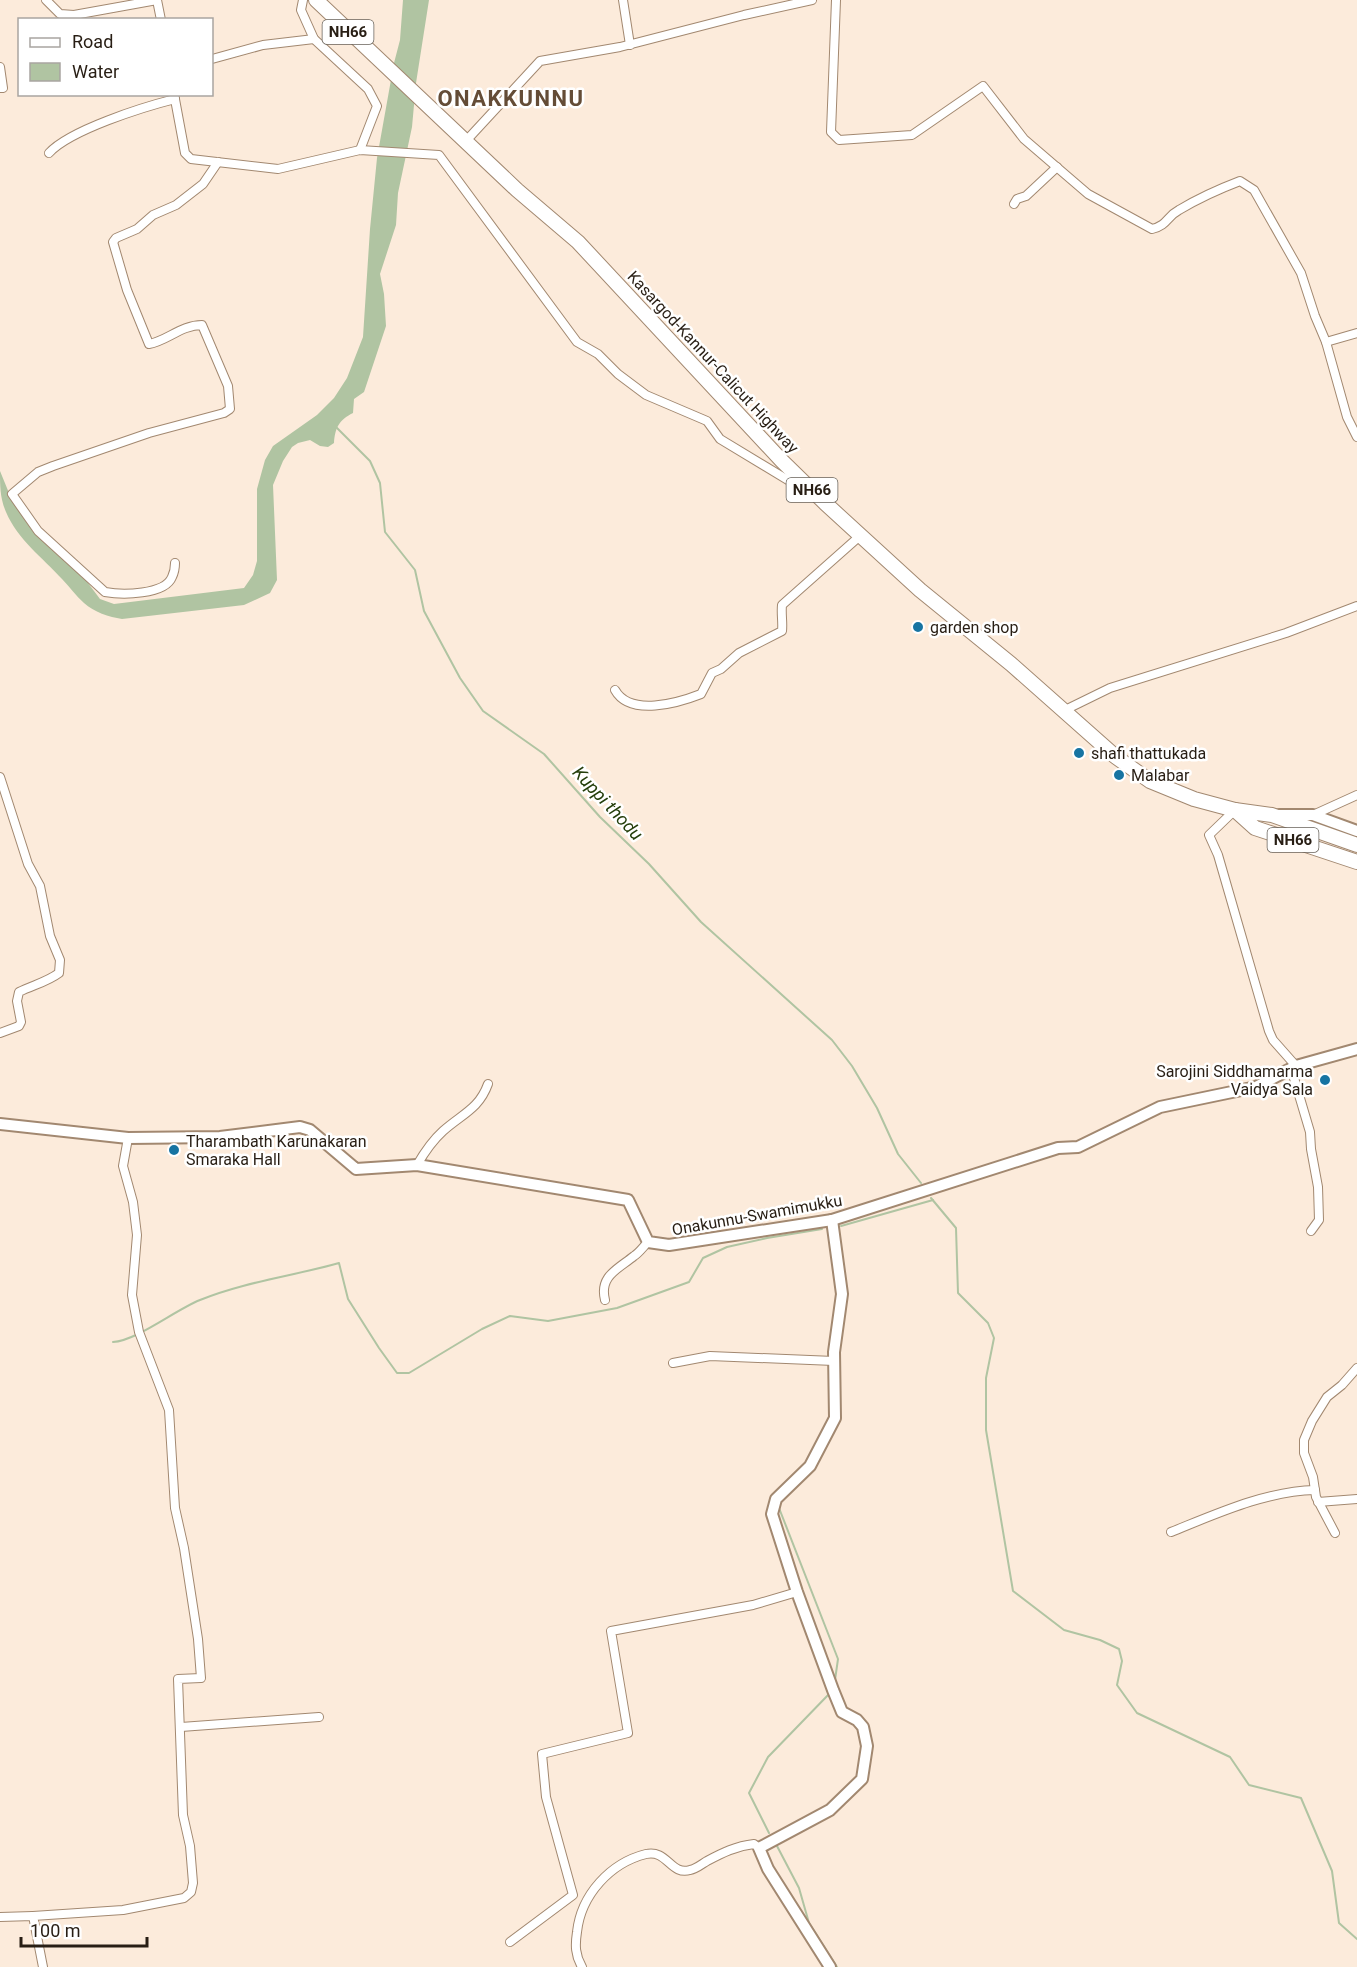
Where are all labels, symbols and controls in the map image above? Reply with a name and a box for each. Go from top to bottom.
legend [18,18,213,96]
road number: NH66 [322,20,374,44]
text: Road [72,31,113,52]
text: Water [72,61,119,82]
district label: ONAKKUNNU [437,86,585,111]
street label: Kasargod-Kannur-Calicut Highway [623,267,803,457]
road number: NH66 [786,478,838,502]
place label: garden shop [930,618,1018,637]
marker: garden shop [911,620,925,634]
place label: shafi thattukada [1091,744,1206,763]
marker: shafi thattukada [1072,746,1086,760]
water label: Kuppi thodu [568,762,648,845]
place label: Malabar [1131,766,1190,785]
marker: Malabar [1112,768,1126,782]
road number: NH66 [1268,828,1318,852]
place label: Sarojini Siddhamarma Vaidya Sala [1156,1062,1313,1099]
marker: Sarojini Siddhamarma Vaidya Sala [1318,1073,1332,1087]
place label: Tharambath Karunakaran Smaraka Hall [186,1132,367,1169]
marker: Tharambath Karunakaran Smaraka Hall [167,1143,181,1157]
street label: Onakunnu-Swamimukku [670,1191,844,1239]
scale bar [21,1910,147,1948]
text: 100 m [30,1920,81,1941]

